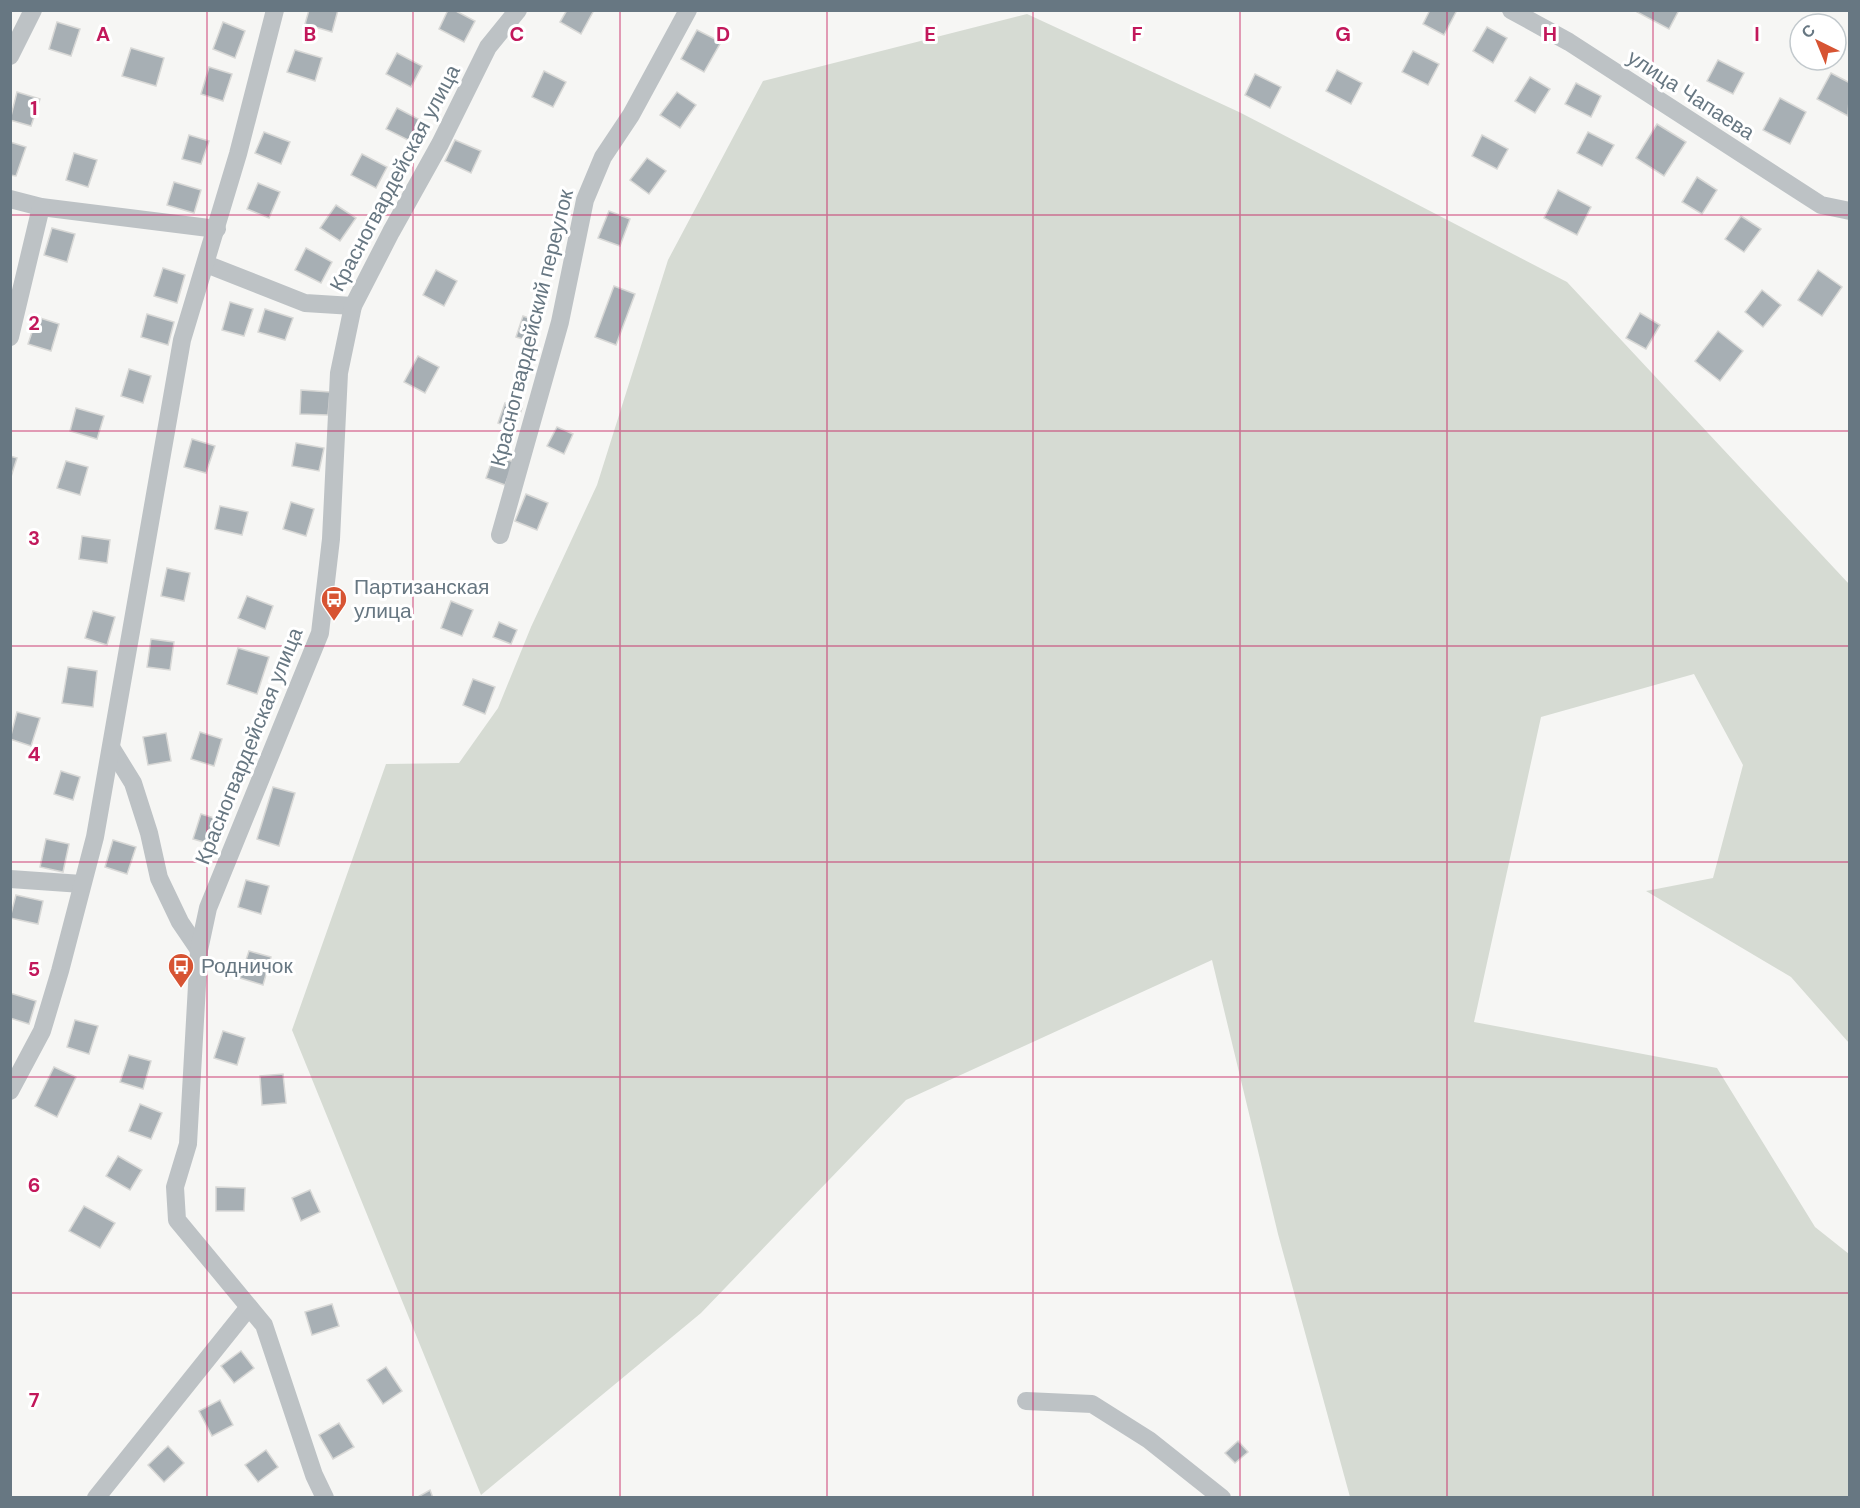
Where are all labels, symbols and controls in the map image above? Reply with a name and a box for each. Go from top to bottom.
north arrow [1788,12,1848,72]
text: С [1797,19,1820,43]
text: A [96,21,110,47]
text: B [304,21,316,47]
text: C [510,21,524,47]
text: D [716,21,730,47]
text: E [924,21,936,47]
text: F [1131,21,1143,47]
text: G [1335,21,1351,47]
text: H [1543,21,1557,47]
text: I [1754,21,1760,47]
street label: улица Чапаева [1622,43,1760,147]
street label: Красногвардейская улица [323,59,467,296]
text: 1 [30,95,38,121]
street label: Красногвардейский переулок [484,186,580,470]
text: 2 [28,310,40,336]
text: 3 [28,525,40,551]
place label: Партизанская улица [354,573,489,625]
bus stop icon: Партизанская улица [319,584,349,622]
street label: Красногвардейская улица [189,623,309,869]
text: 4 [28,741,41,767]
bus stop icon: Родничок [166,951,196,989]
place label: Родничок [201,952,294,980]
text: 5 [28,956,40,982]
text: 6 [28,1172,40,1198]
text: 7 [29,1387,40,1413]

